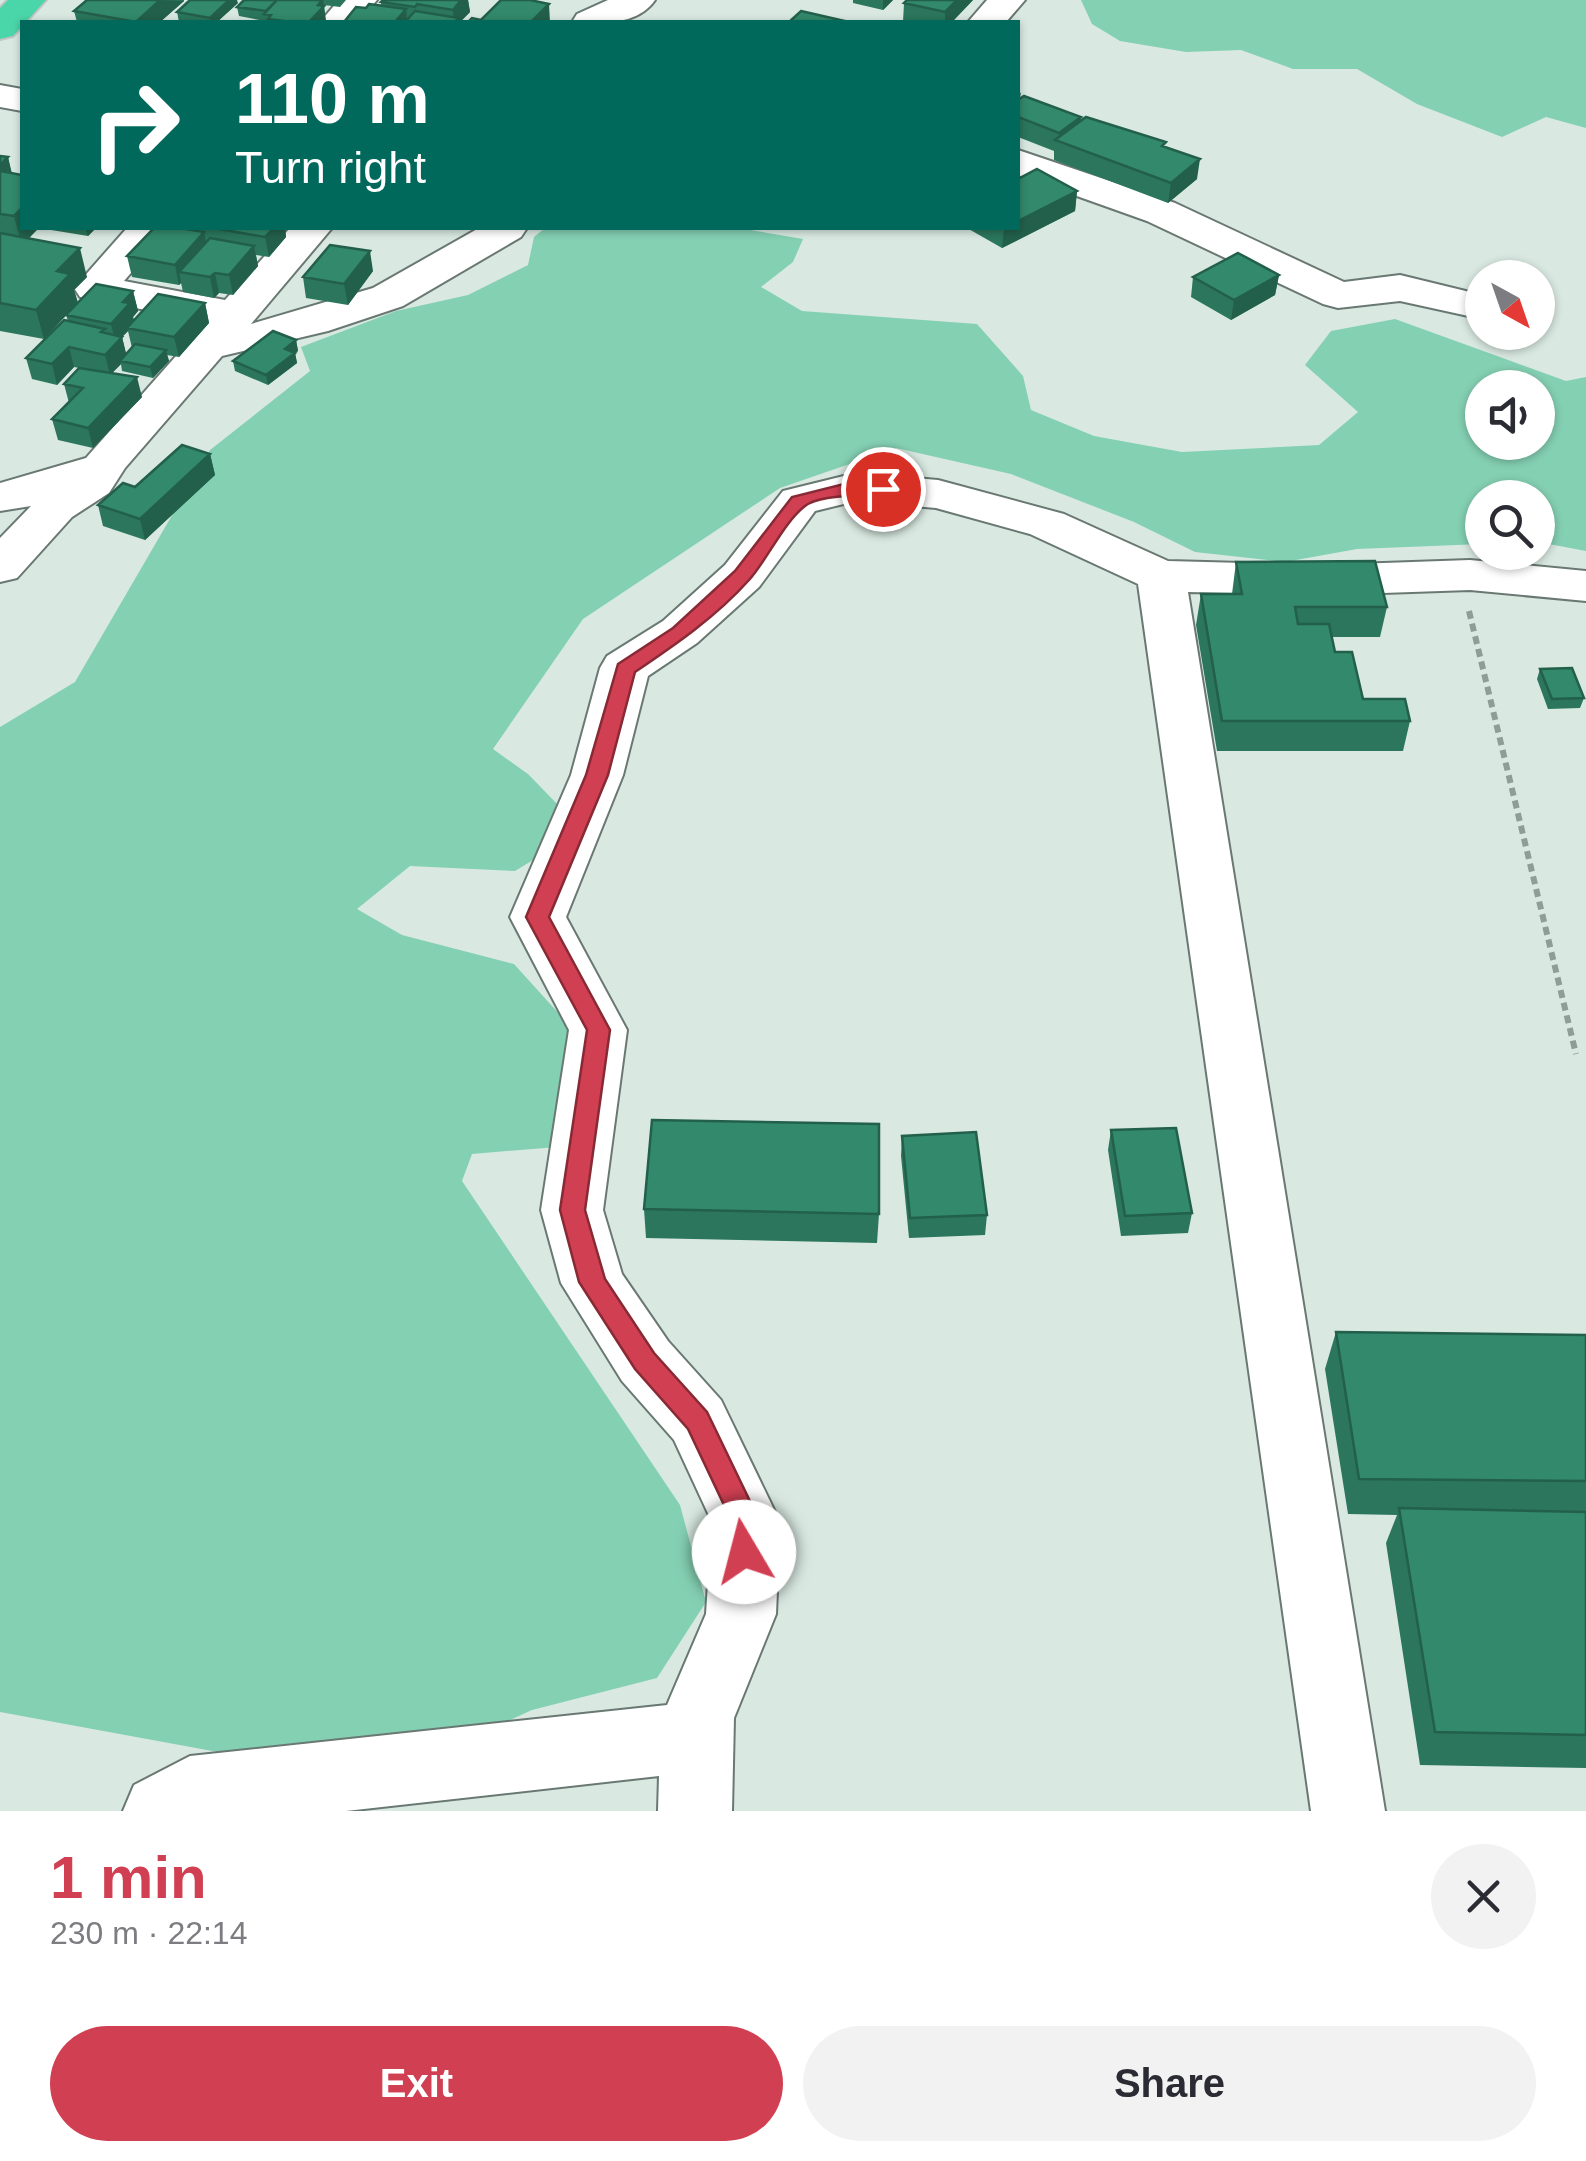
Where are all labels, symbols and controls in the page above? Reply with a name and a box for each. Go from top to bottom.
icon: right [70,60,200,190]
text: 110 m [235,60,430,138]
text: Turn right [235,142,426,193]
north arrow [1465,260,1555,350]
map controls [1465,260,1555,570]
button: sound [1465,370,1555,460]
pin [841,447,926,532]
icon: arrive [856,462,911,517]
button: search [1465,480,1555,570]
position arrow [692,1500,796,1604]
text: 1 min [50,1844,207,1911]
button: close [1431,1844,1536,1949]
text: 230 m · 22:14 [50,1915,247,1951]
button: Exit [50,2026,783,2141]
button: Share [803,2026,1536,2141]

